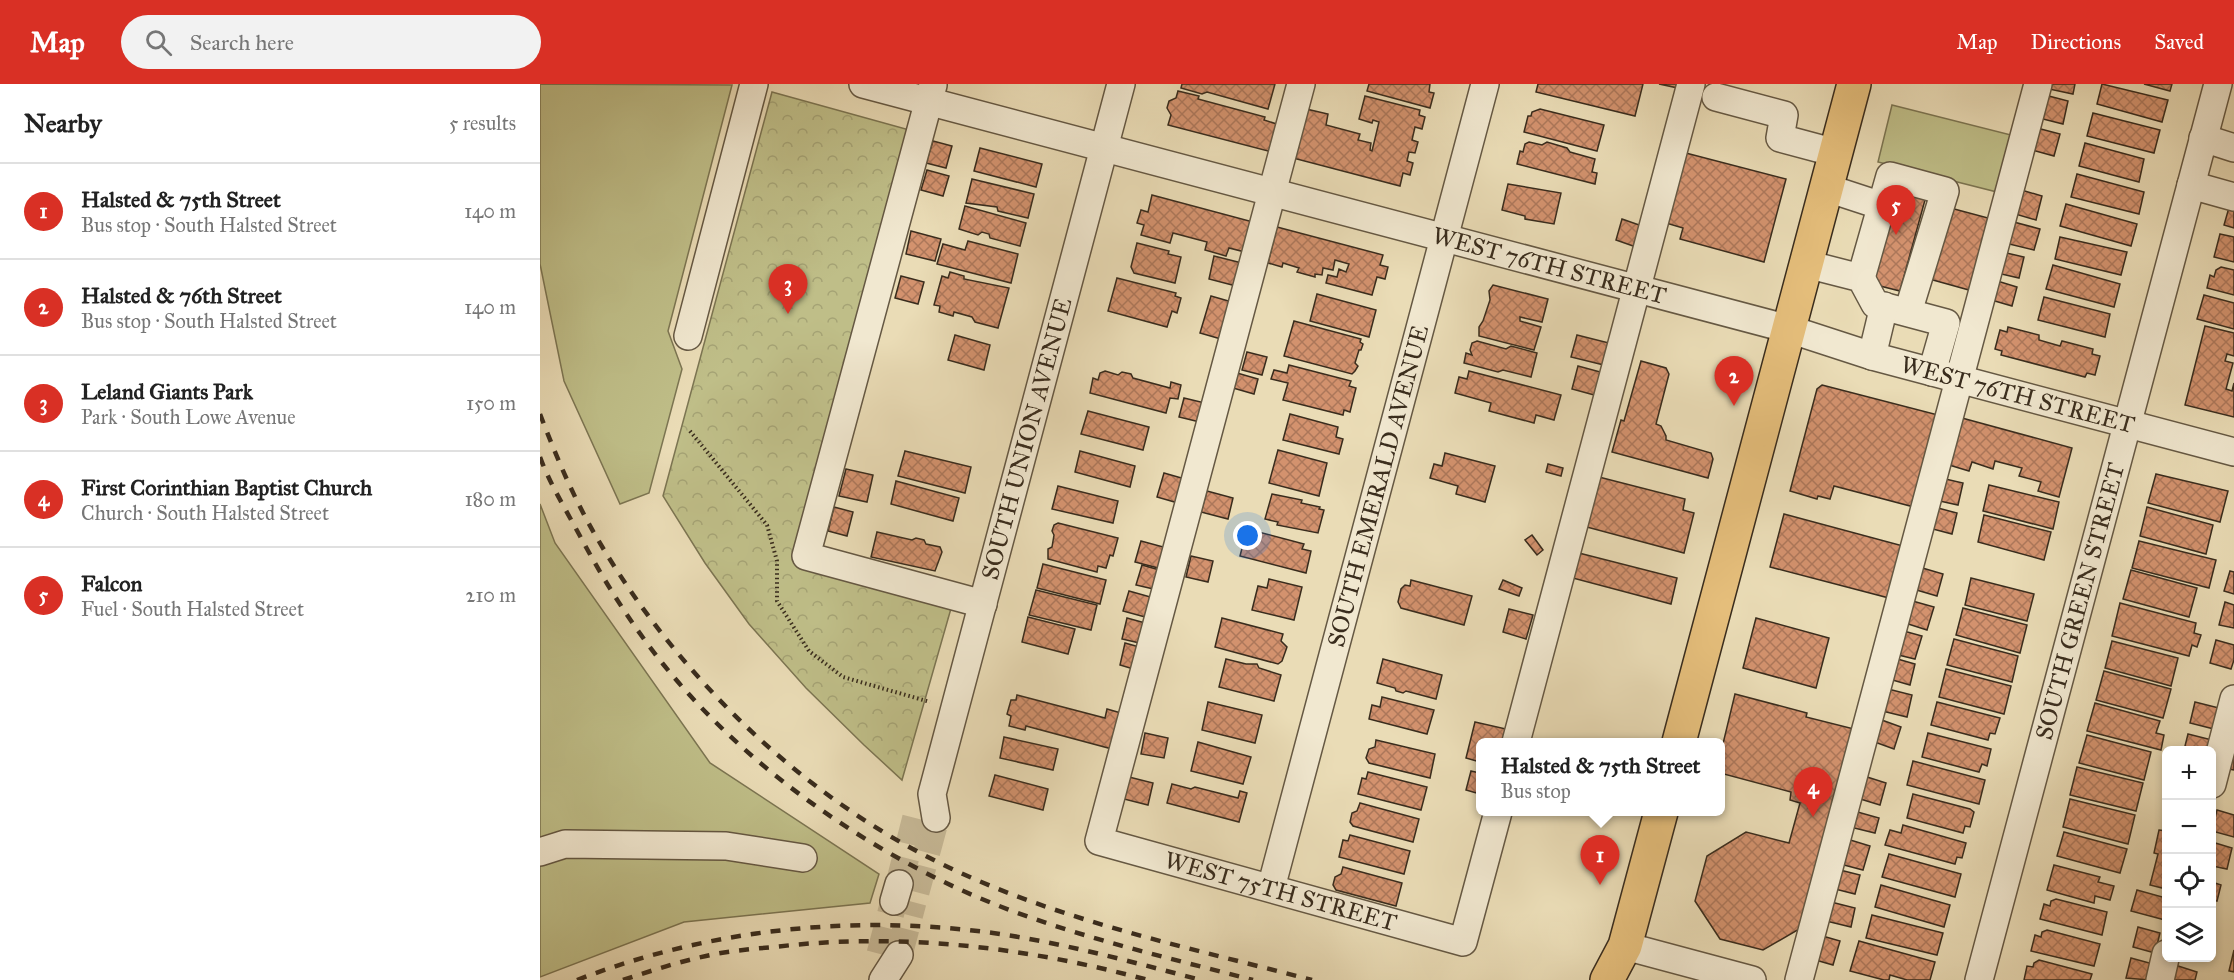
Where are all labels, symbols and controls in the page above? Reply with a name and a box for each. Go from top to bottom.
search box [121,15,541,69]
text: Map [30,25,85,60]
icon: search [142,26,175,59]
text: Search here [190,29,294,56]
text: Map [1957,29,1998,55]
text: Directions [2031,29,2121,55]
text: Saved [2154,29,2204,55]
text: Nearby [24,107,102,139]
text: 5 results [449,111,516,135]
text: Halsted & 75th Street [81,186,281,213]
pin: 5 [1876,186,1916,235]
text: 1 [40,199,47,223]
text: 140 m [464,199,516,223]
text: Bus stop · South Halsted Street [81,213,337,237]
street label: WEST 76TH STREET [1429,220,1670,311]
pin: 3 [768,264,808,314]
text: Halsted & 76th Street [81,282,282,309]
street label: SOUTH UNION AVENUE [975,294,1078,583]
text: 2 [39,295,48,319]
text: 140 m [464,295,516,319]
text: Bus stop · South Halsted Street [81,309,337,333]
street label: SOUTH EMERALD AVENUE [1321,322,1435,650]
street label: WEST 76TH STREET [1898,349,2138,440]
pin: 2 [1714,356,1754,406]
text: Leland Giants Park [81,378,253,405]
text: 3 [40,391,48,415]
text: 150 m [466,391,516,415]
text: Park · South Lowe Avenue [81,405,296,429]
street label: SOUTH GREEN STREET [2029,459,2131,743]
text: First Corinthian Baptist Church [81,474,372,501]
text: 4 [38,487,49,511]
text: 180 m [465,487,516,511]
text: Church · South Halsted Street [81,501,329,525]
your location [1233,521,1262,550]
text: Falcon [81,570,142,597]
text: 5 [39,583,48,607]
text: 210 m [466,583,516,607]
text: Fuel · South Halsted Street [81,597,304,621]
popup [1476,738,1725,816]
map controls [2162,746,2216,962]
button: + [2162,746,2216,800]
text: Halsted & 75th Street [1501,752,1700,779]
pin: 4 [1794,768,1832,817]
text: Bus stop [1501,779,1571,803]
button: − [2162,800,2216,854]
pin: 1 [1580,836,1620,885]
street label: WEST 75TH STREET [1161,845,1400,938]
button: locate [2162,854,2216,908]
button: layers [2162,908,2216,962]

